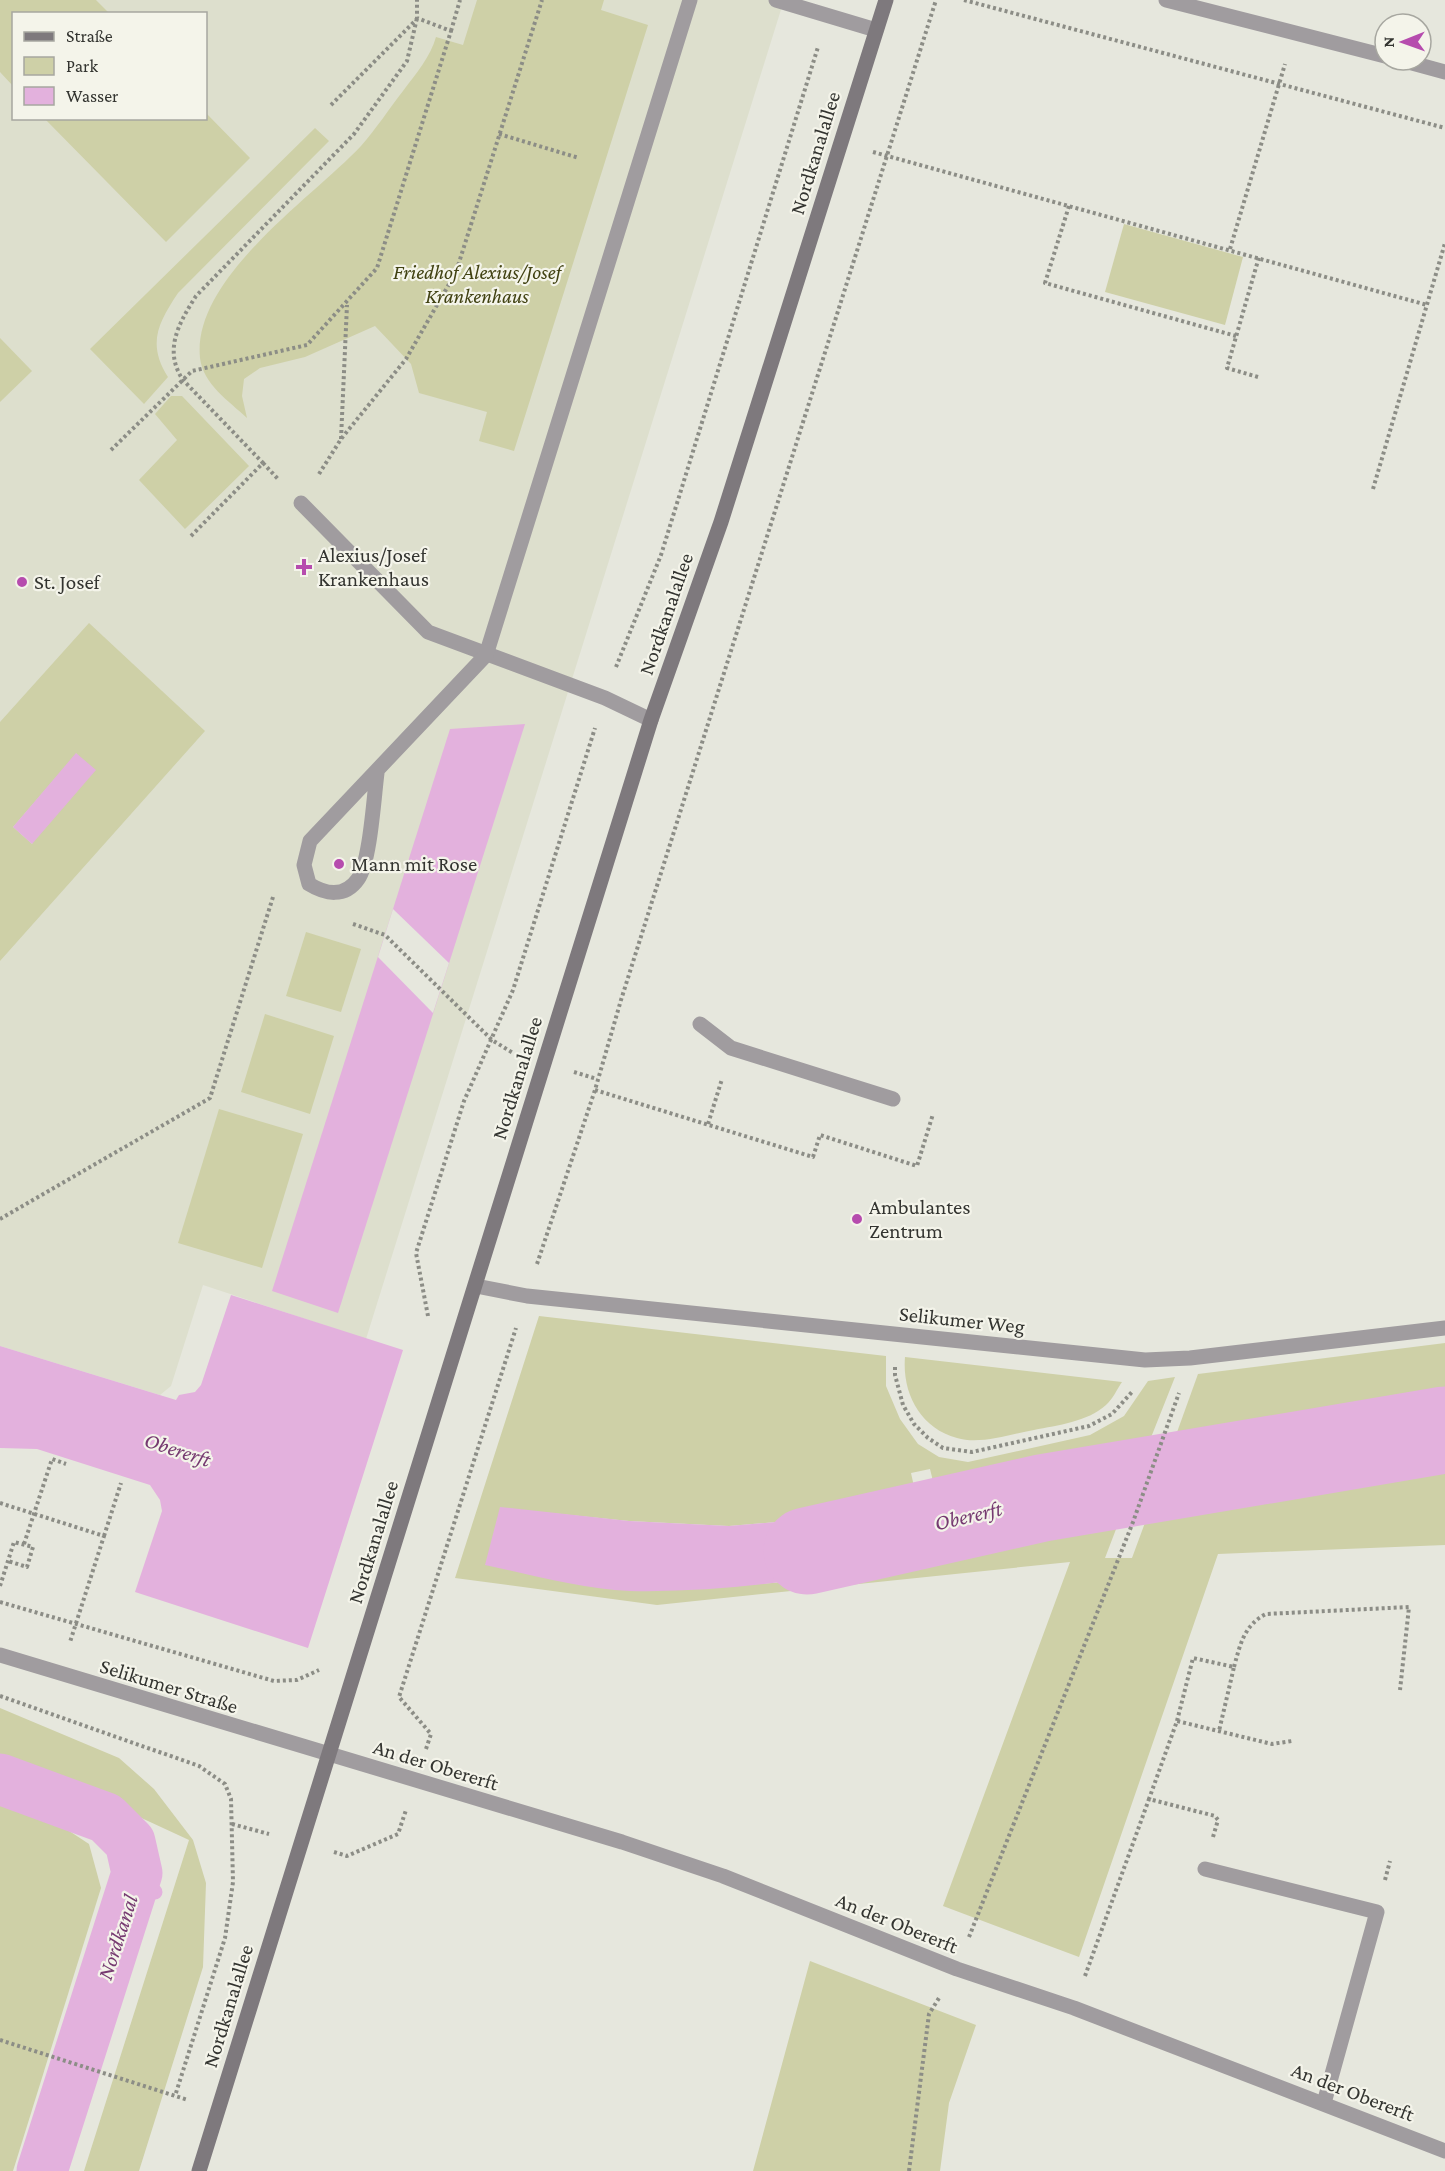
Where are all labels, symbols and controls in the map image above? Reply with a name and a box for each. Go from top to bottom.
legend [12,12,207,120]
north arrow [1373,12,1433,72]
text: Straße [66,26,113,46]
text: N [1380,37,1397,48]
text: Park [66,56,98,76]
text: Wasser [66,86,119,106]
street label: Nordkanalallee [785,89,845,217]
park label: Friedhof Alexius/Josef Krankenhaus [393,260,565,308]
place label: Alexius/Josef Krankenhaus [318,543,429,591]
street label: Nordkanalallee [634,550,698,678]
marker: Alexius/Josef Krankenhaus [295,558,313,576]
place label: St. Josef [34,570,102,594]
marker: St. Josef [15,575,29,589]
place label: Mann mit Rose [351,852,477,876]
marker: Mann mit Rose [332,857,346,871]
street label: Nordkanalallee [487,1014,547,1142]
place label: Ambulantes Zentrum [869,1195,971,1243]
marker: Ambulantes Zentrum [850,1212,864,1226]
street label: Selikumer Weg [898,1301,1026,1339]
water label: Obererft [142,1427,215,1472]
street label: Nordkanalallee [343,1478,403,1606]
water label: Obererft [932,1496,1005,1535]
street label: Selikumer Straße [97,1654,241,1718]
street label: An der Obererft [370,1735,503,1796]
street label: An der Obererft [832,1888,963,1959]
water label: Nordkanal [92,1891,143,1983]
street label: Nordkanalallee [198,1942,258,2070]
street label: An der Obererft [1288,2058,1419,2127]

